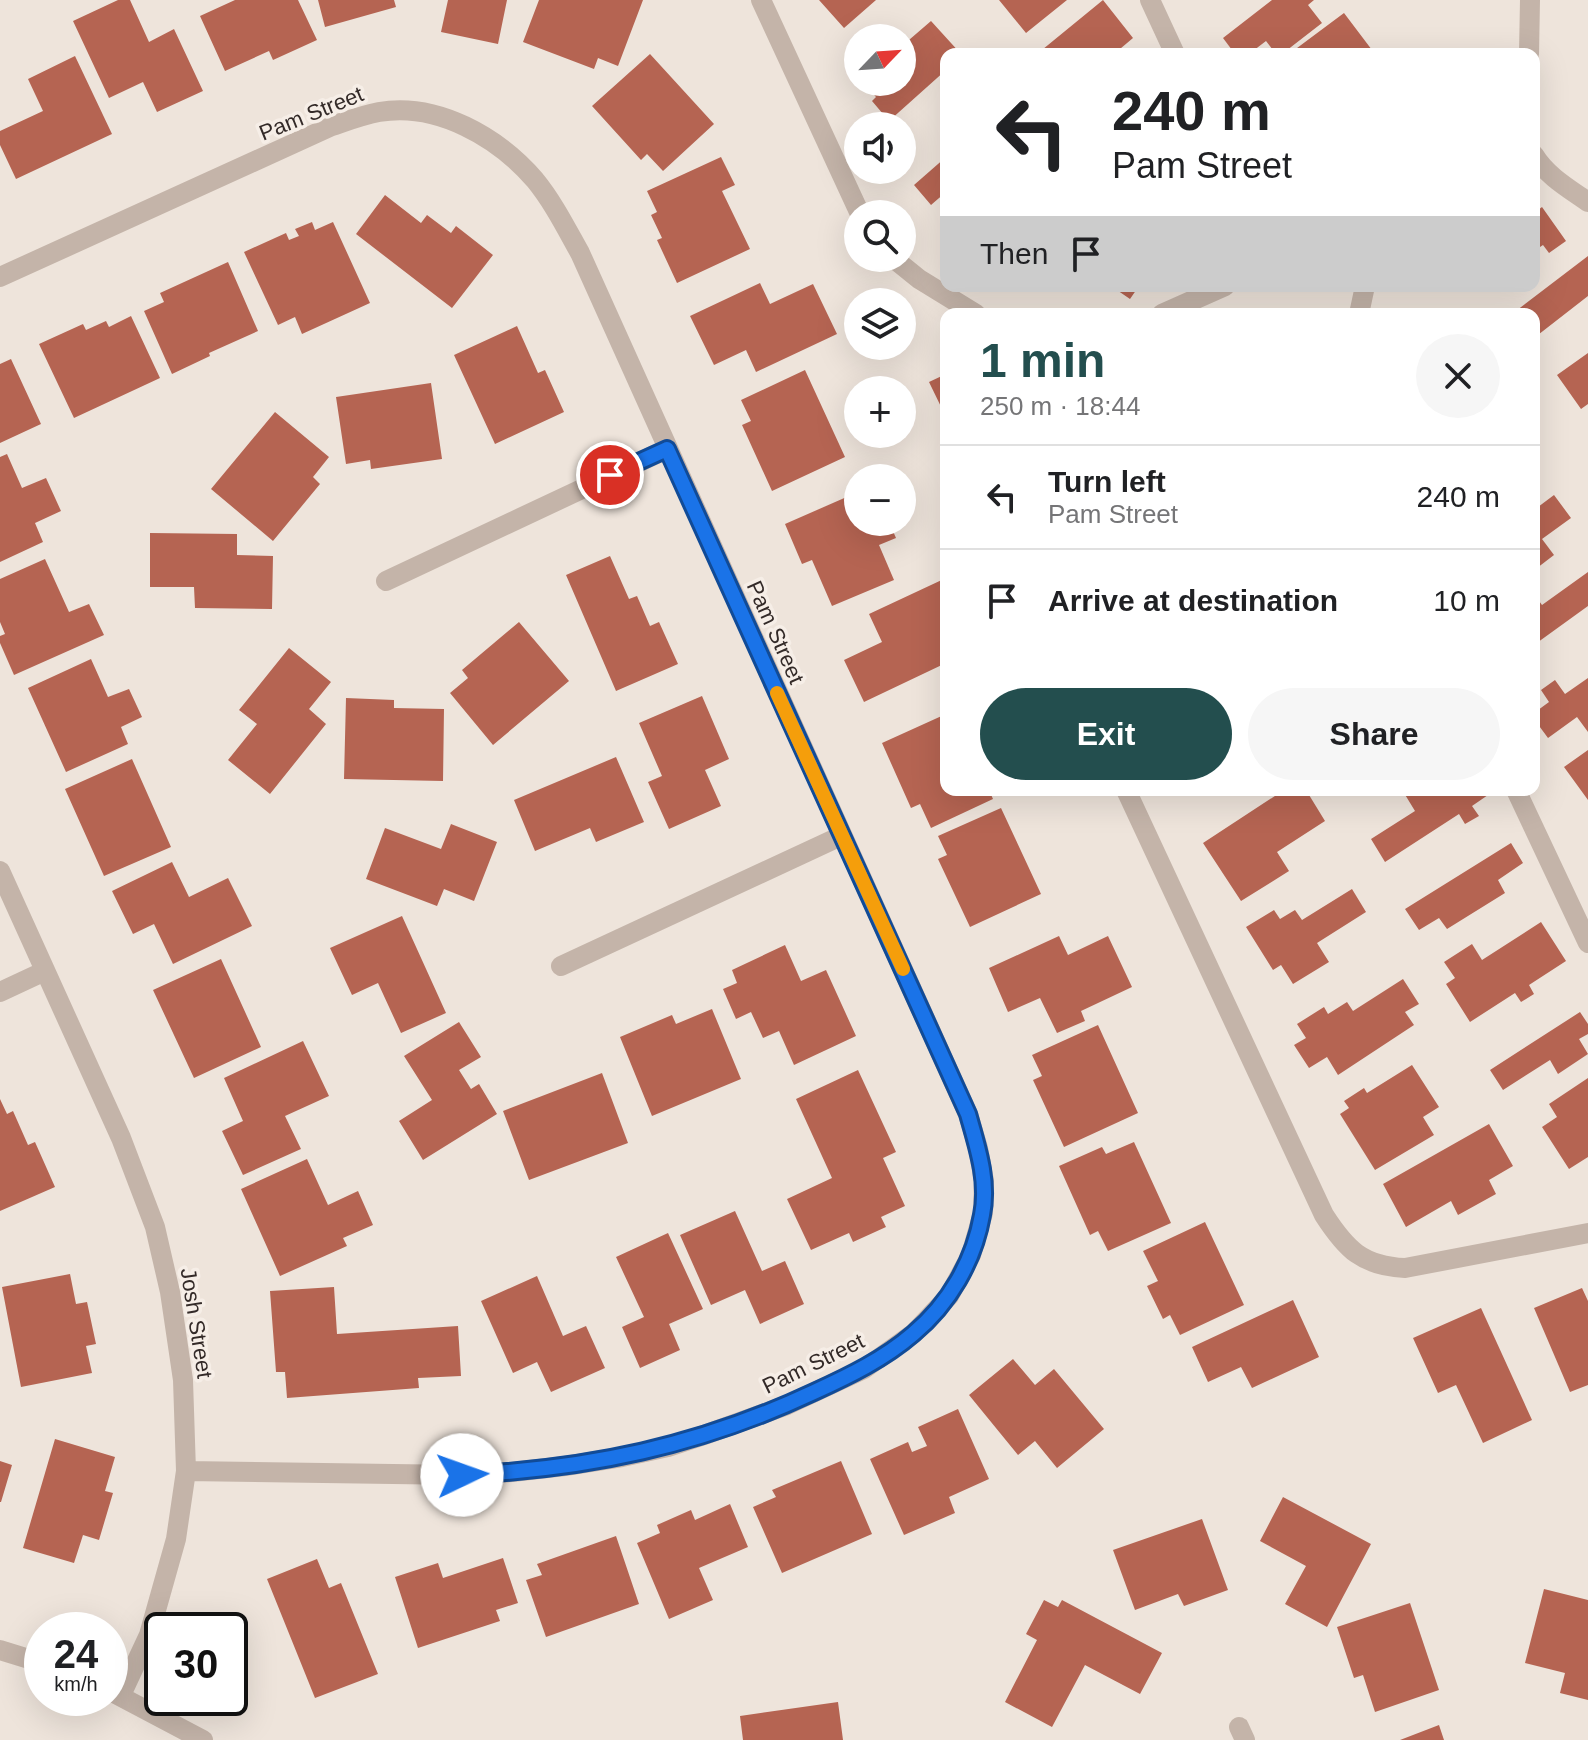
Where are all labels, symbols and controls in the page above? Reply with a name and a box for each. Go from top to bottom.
north arrow [844,24,916,96]
map controls [844,24,916,536]
text: 240 m [1112,79,1271,142]
icon: left [980,80,1084,184]
street label: Pam Street [255,81,367,146]
button: sound [844,112,916,184]
text: Pam Street [1112,145,1292,186]
button: search [844,200,916,272]
icon: arrive [1064,232,1108,276]
text: Then [980,237,1048,270]
button: layers [844,288,916,360]
text: 1 min [980,334,1105,387]
button: close [1416,334,1500,418]
button: + [844,376,916,448]
text: 250 m · 18:44 [980,391,1140,421]
pin [576,441,644,509]
icon: arrive [588,453,632,497]
button: − [844,464,916,536]
text: Turn left [1048,465,1166,498]
icon: left [980,475,1024,519]
text: 240 m [1417,480,1500,513]
text: Pam Street [1048,499,1178,529]
street label: Pam Street [742,577,809,688]
icon: arrive [980,579,1024,623]
text: Arrive at destination [1048,584,1338,617]
text: 10 m [1433,584,1500,617]
button: Exit [980,688,1232,780]
button: Share [1248,688,1500,780]
street label: Josh Street [175,1266,218,1380]
street label: Pam Street [758,1328,868,1399]
position arrow [420,1433,504,1517]
speed limit sign: 30 [144,1612,248,1716]
text: 24 [54,1632,98,1676]
text: km/h [54,1673,98,1695]

